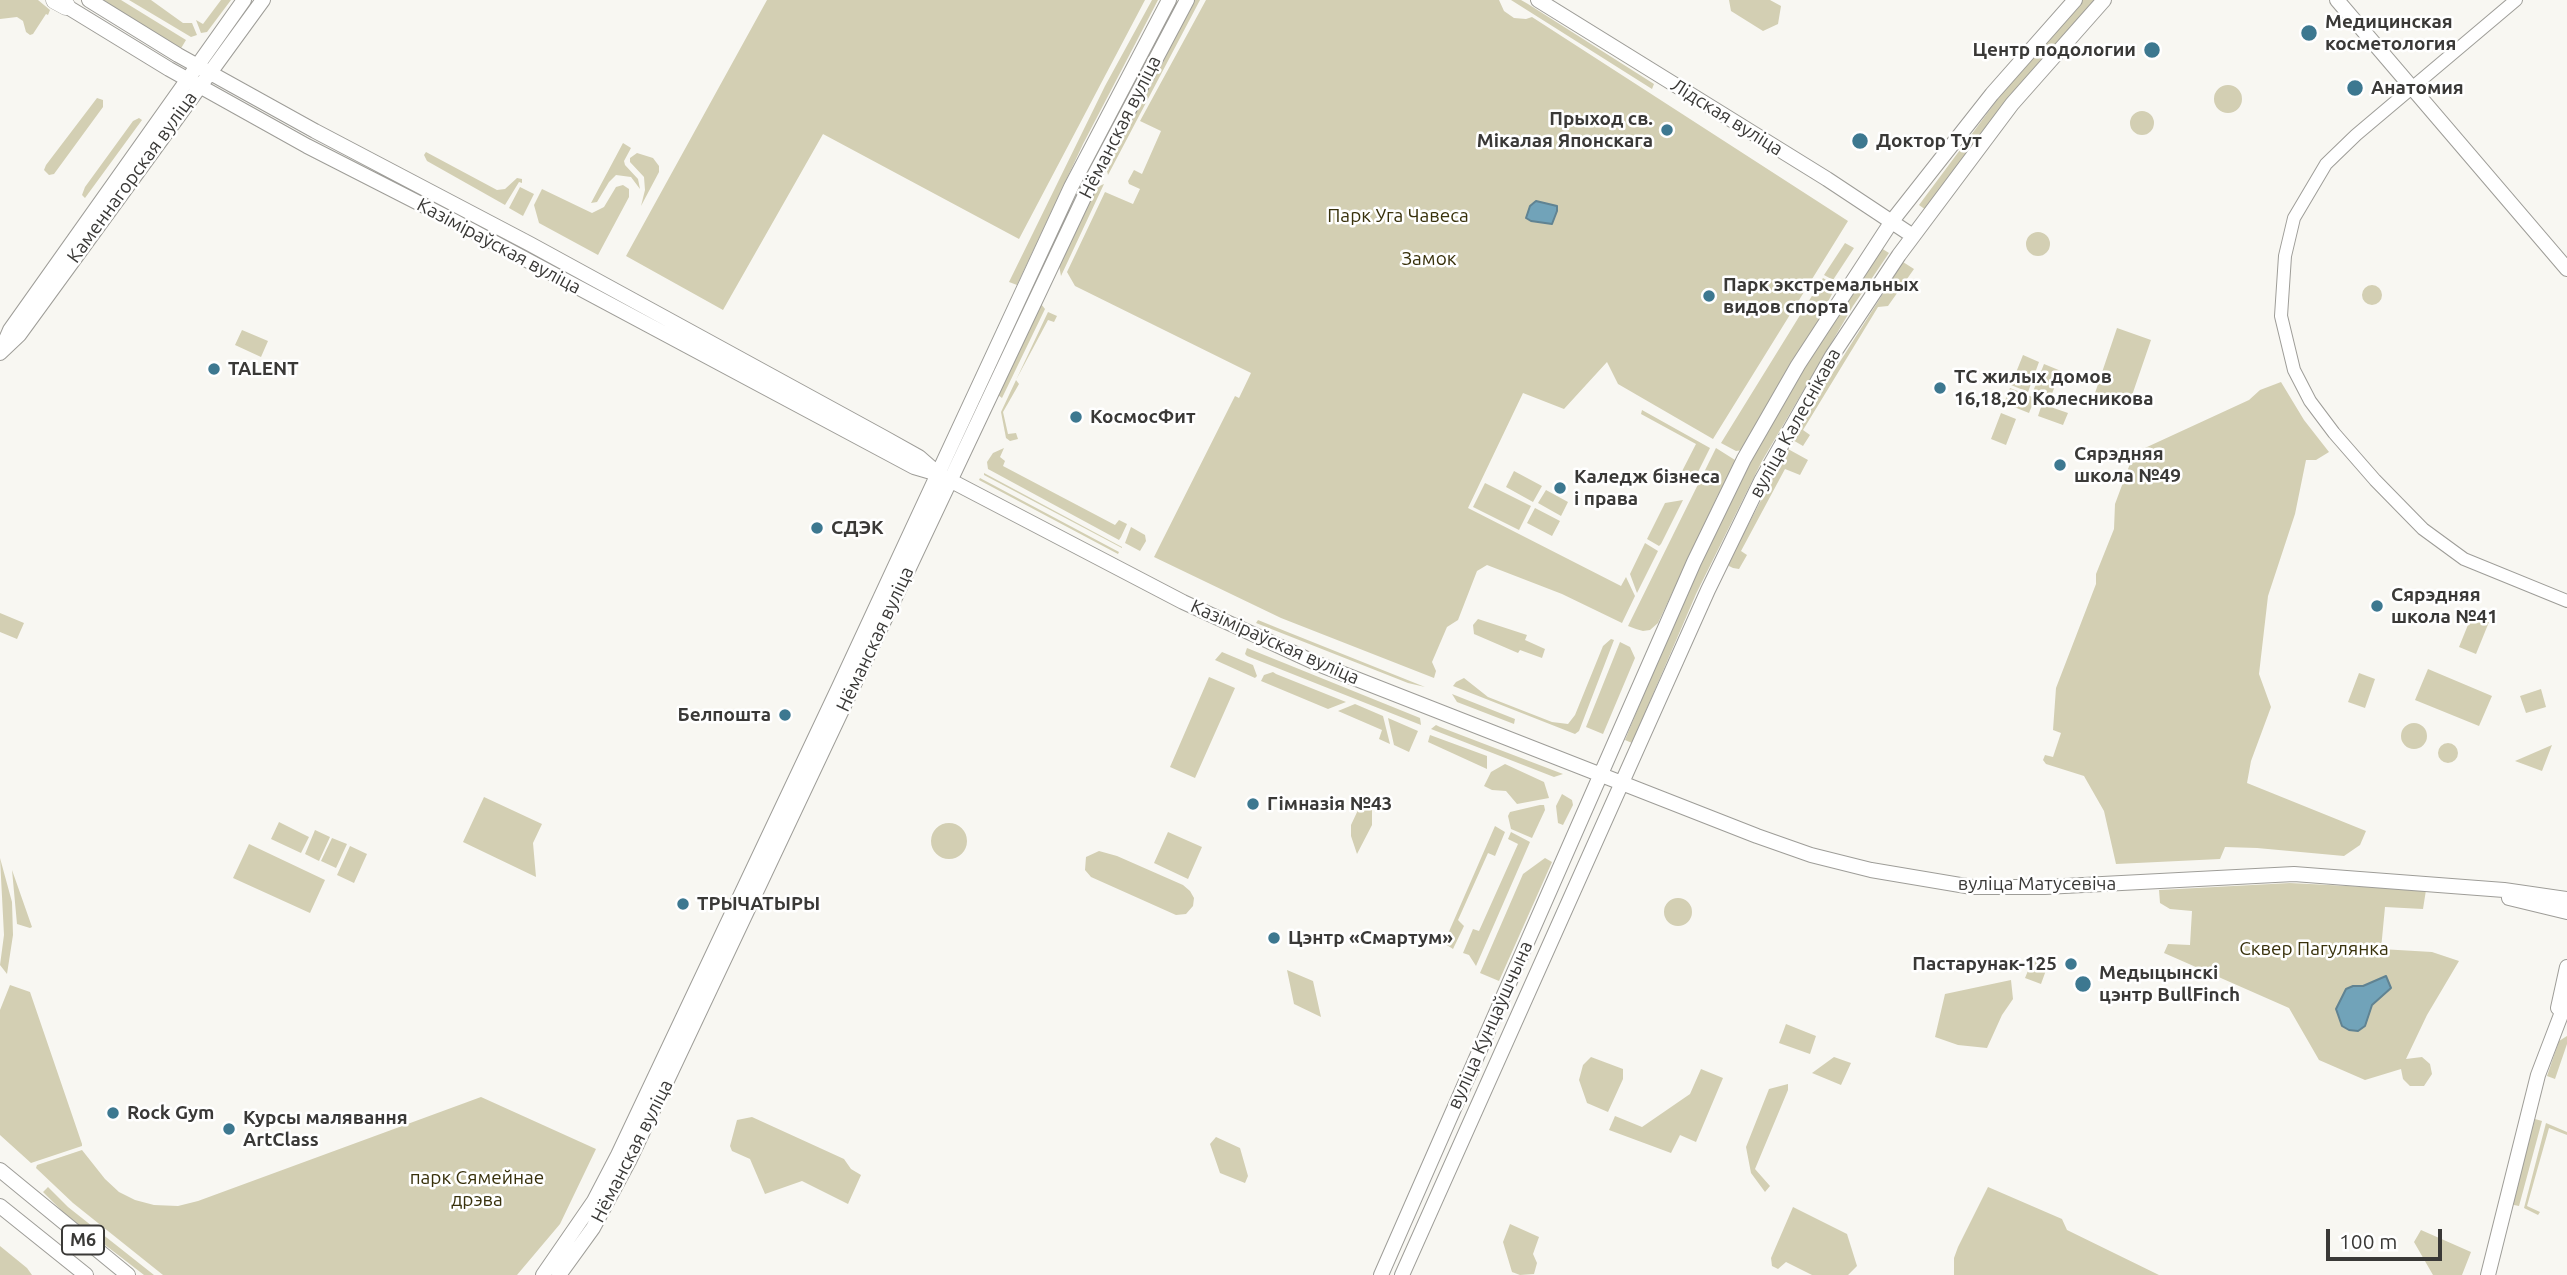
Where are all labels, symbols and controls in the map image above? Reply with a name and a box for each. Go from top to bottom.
place label: Медицинская косметология [2325,11,2456,55]
marker: Медицинская косметология [2299,23,2319,43]
place label: Центр подологии [1972,39,2136,61]
marker: Центр подологии [2142,40,2162,60]
street label: Нёманская вуліца [1074,52,1166,202]
street label: Лідская вуліца [1667,73,1787,161]
place label: Анатомия [2371,77,2464,99]
marker: Анатомия [2345,78,2365,98]
street label: Каменнагорская вуліца [62,87,202,267]
place label: Прыход св. Мікалая Японскага [1477,108,1653,152]
marker: Прыход св. Мікалая Японскага [1659,122,1675,138]
place label: Доктор Тут [1876,130,1982,152]
marker: Доктор Тут [1850,131,1870,151]
street label: Казіміраўская вуліца [413,193,585,299]
park label: Парк Уга Чавеса [1327,205,1469,227]
park label: Замок [1401,248,1457,270]
place label: Парк экстремальных видов спорта [1723,274,1919,318]
marker: Парк экстремальных видов спорта [1701,288,1717,304]
street label: вуліца Калеснікава [1744,344,1846,502]
place label: TALENT [228,358,299,380]
marker: TALENT [206,361,222,377]
place label: ТС жилых домов 16,18,20 Колесникова [1954,366,2154,410]
marker: ТС жилых домов 16,18,20 Колесникова [1932,380,1948,396]
place label: КосмосФит [1090,406,1196,428]
marker: КосмосФит [1068,409,1084,425]
place label: Сярэдняя школа №49 [2074,443,2181,487]
marker: Сярэдняя школа №49 [2052,457,2068,473]
place label: Каледж бізнеса і права [1574,466,1720,510]
marker: Каледж бізнеса і права [1552,480,1568,496]
place label: СДЭК [831,517,884,539]
marker: СДЭК [809,520,825,536]
street label: Нёманская вуліца [831,563,919,715]
place label: Сярэдняя школа №41 [2391,584,2498,628]
street label: Казіміраўская вуліца [1187,595,1363,689]
marker: Сярэдняя школа №41 [2369,598,2385,614]
place label: Белпошта [678,704,771,726]
marker: Белпошта [777,707,793,723]
place label: Гімназія №43 [1267,793,1392,815]
marker: Гімназія №43 [1245,796,1261,812]
street label: вуліца Матусевіча [1958,873,2116,895]
place label: ТРЫЧАТЫРЫ [697,893,820,915]
marker: ТРЫЧАТЫРЫ [675,896,691,912]
place label: Цэнтр «Смартум» [1288,927,1453,949]
marker: Цэнтр «Смартум» [1266,930,1282,946]
street label: вуліца Кунцаўшчына [1443,937,1537,1113]
park label: Сквер Пагулянка [2239,938,2389,960]
place label: Пастарунак-125 [1912,953,2057,975]
marker: Пастарунак-125 [2063,956,2079,972]
place label: Медыцынскі цэнтр BullFinch [2099,962,2240,1006]
marker: Медыцынскі цэнтр BullFinch [2073,974,2093,994]
street label: Нёманская вуліца [586,1076,678,1226]
place label: Rock Gym [127,1102,214,1124]
marker: Rock Gym [105,1105,121,1121]
place label: Курсы малявання ArtClass [243,1107,408,1151]
marker: Курсы малявання ArtClass [221,1121,237,1137]
park label: парк Сямейнае дрэва [410,1167,544,1211]
scale bar [2329,1216,2444,1260]
road number: М6 [62,1226,104,1254]
text: 100 m [2339,1229,2397,1253]

